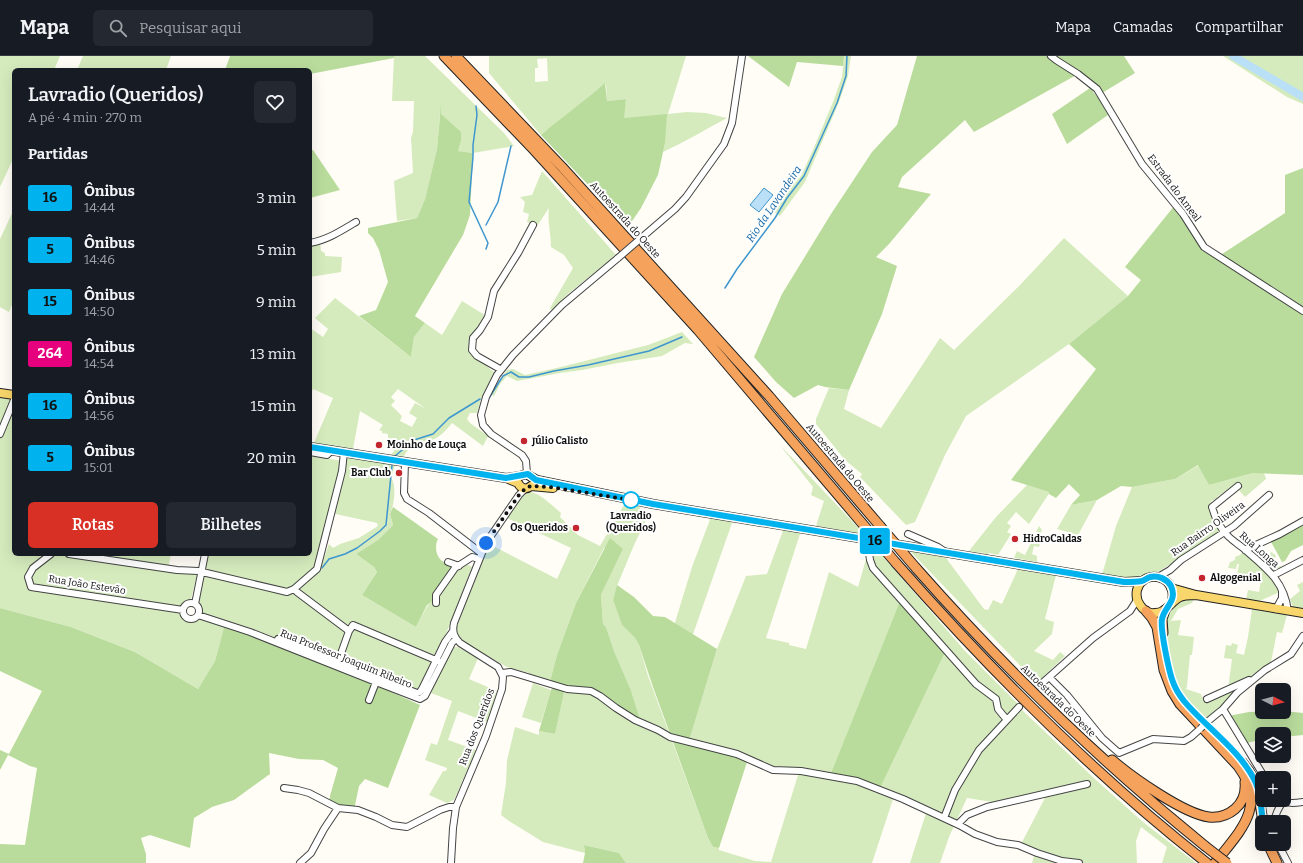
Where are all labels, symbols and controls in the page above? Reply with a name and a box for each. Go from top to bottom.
search box [93,10,373,46]
text: Mapa [20,16,69,39]
icon: search [107,17,129,39]
text: Pesquisar aqui [139,19,241,37]
text: Mapa [1055,19,1091,36]
text: Camadas [1113,19,1173,36]
text: Compartilhar [1195,19,1283,36]
button: heart [254,81,296,123]
text: Lavradio (Queridos) [28,83,203,106]
text: A pé · 4 min · 270 m [28,110,142,125]
text: Partidas [28,145,88,163]
street label: Estrada do Ameal [1145,152,1203,224]
water label: Rio da Lavandeira [744,163,804,245]
street label: Autoestrada do Oeste [587,179,663,261]
text: Ônibus [84,182,135,200]
text: 16 [43,189,57,206]
text: 3 min [256,189,296,207]
text: 14:44 [84,200,115,215]
text: Ônibus [84,234,135,252]
text: 5 [46,241,54,258]
text: 5 min [257,241,296,259]
text: 14:46 [84,252,115,267]
text: Ônibus [84,286,135,304]
text: 15 [43,293,57,310]
text: 9 min [256,293,296,311]
text: 14:50 [84,304,115,319]
text: Ônibus [84,338,135,356]
text: 264 [38,345,62,362]
text: 13 min [250,345,296,363]
text: 14:54 [84,356,114,371]
text: Ônibus [84,390,135,408]
text: 16 [43,397,57,414]
text: 15 min [251,397,296,415]
text: 14:56 [84,408,114,423]
street label: Autoestrada do Oeste [804,421,876,505]
place label: Júlio Calisto [531,434,588,447]
marker: Júlio Calisto [519,436,529,446]
place label: Moinho de Louça [387,439,467,451]
marker: Moinho de Louça [374,440,384,450]
text: Ônibus [84,442,135,460]
text: 5 [46,449,54,466]
text: 20 min [247,449,296,467]
text: 15:01 [84,460,113,475]
place label: Bar Club [351,467,391,479]
marker: Bar Club [394,468,404,478]
marker: Lavradio (Queridos) [622,491,640,509]
street label: Rua Bairro Oliveira [1169,499,1248,559]
button: Rotas [28,502,158,548]
button: Bilhetes [166,502,296,548]
place label: Lavradio (Queridos) [606,510,656,534]
place label: Os Queridos [510,522,568,534]
marker: Os Queridos [571,523,581,533]
line badge: 16 [857,528,893,554]
street label: Rua Longa [1237,530,1282,571]
text: 16 [868,532,882,549]
your location [476,533,496,553]
place label: HidroCaldas [1023,533,1082,545]
marker: HidroCaldas [1010,534,1020,544]
place label: Algogenial [1210,572,1261,584]
street label: Rua João Estevão [47,573,127,597]
marker: Algogenial [1197,573,1207,583]
street label: Rua Professor Joaquim Ribeiro [278,627,414,691]
street label: Autoestrada do Oeste [1018,662,1098,740]
north arrow [1255,683,1291,719]
map controls [1255,683,1291,851]
street label: Rua dos Queridos [457,687,497,767]
button: layers [1255,727,1291,763]
button: + [1255,771,1291,807]
button: − [1255,815,1291,851]

